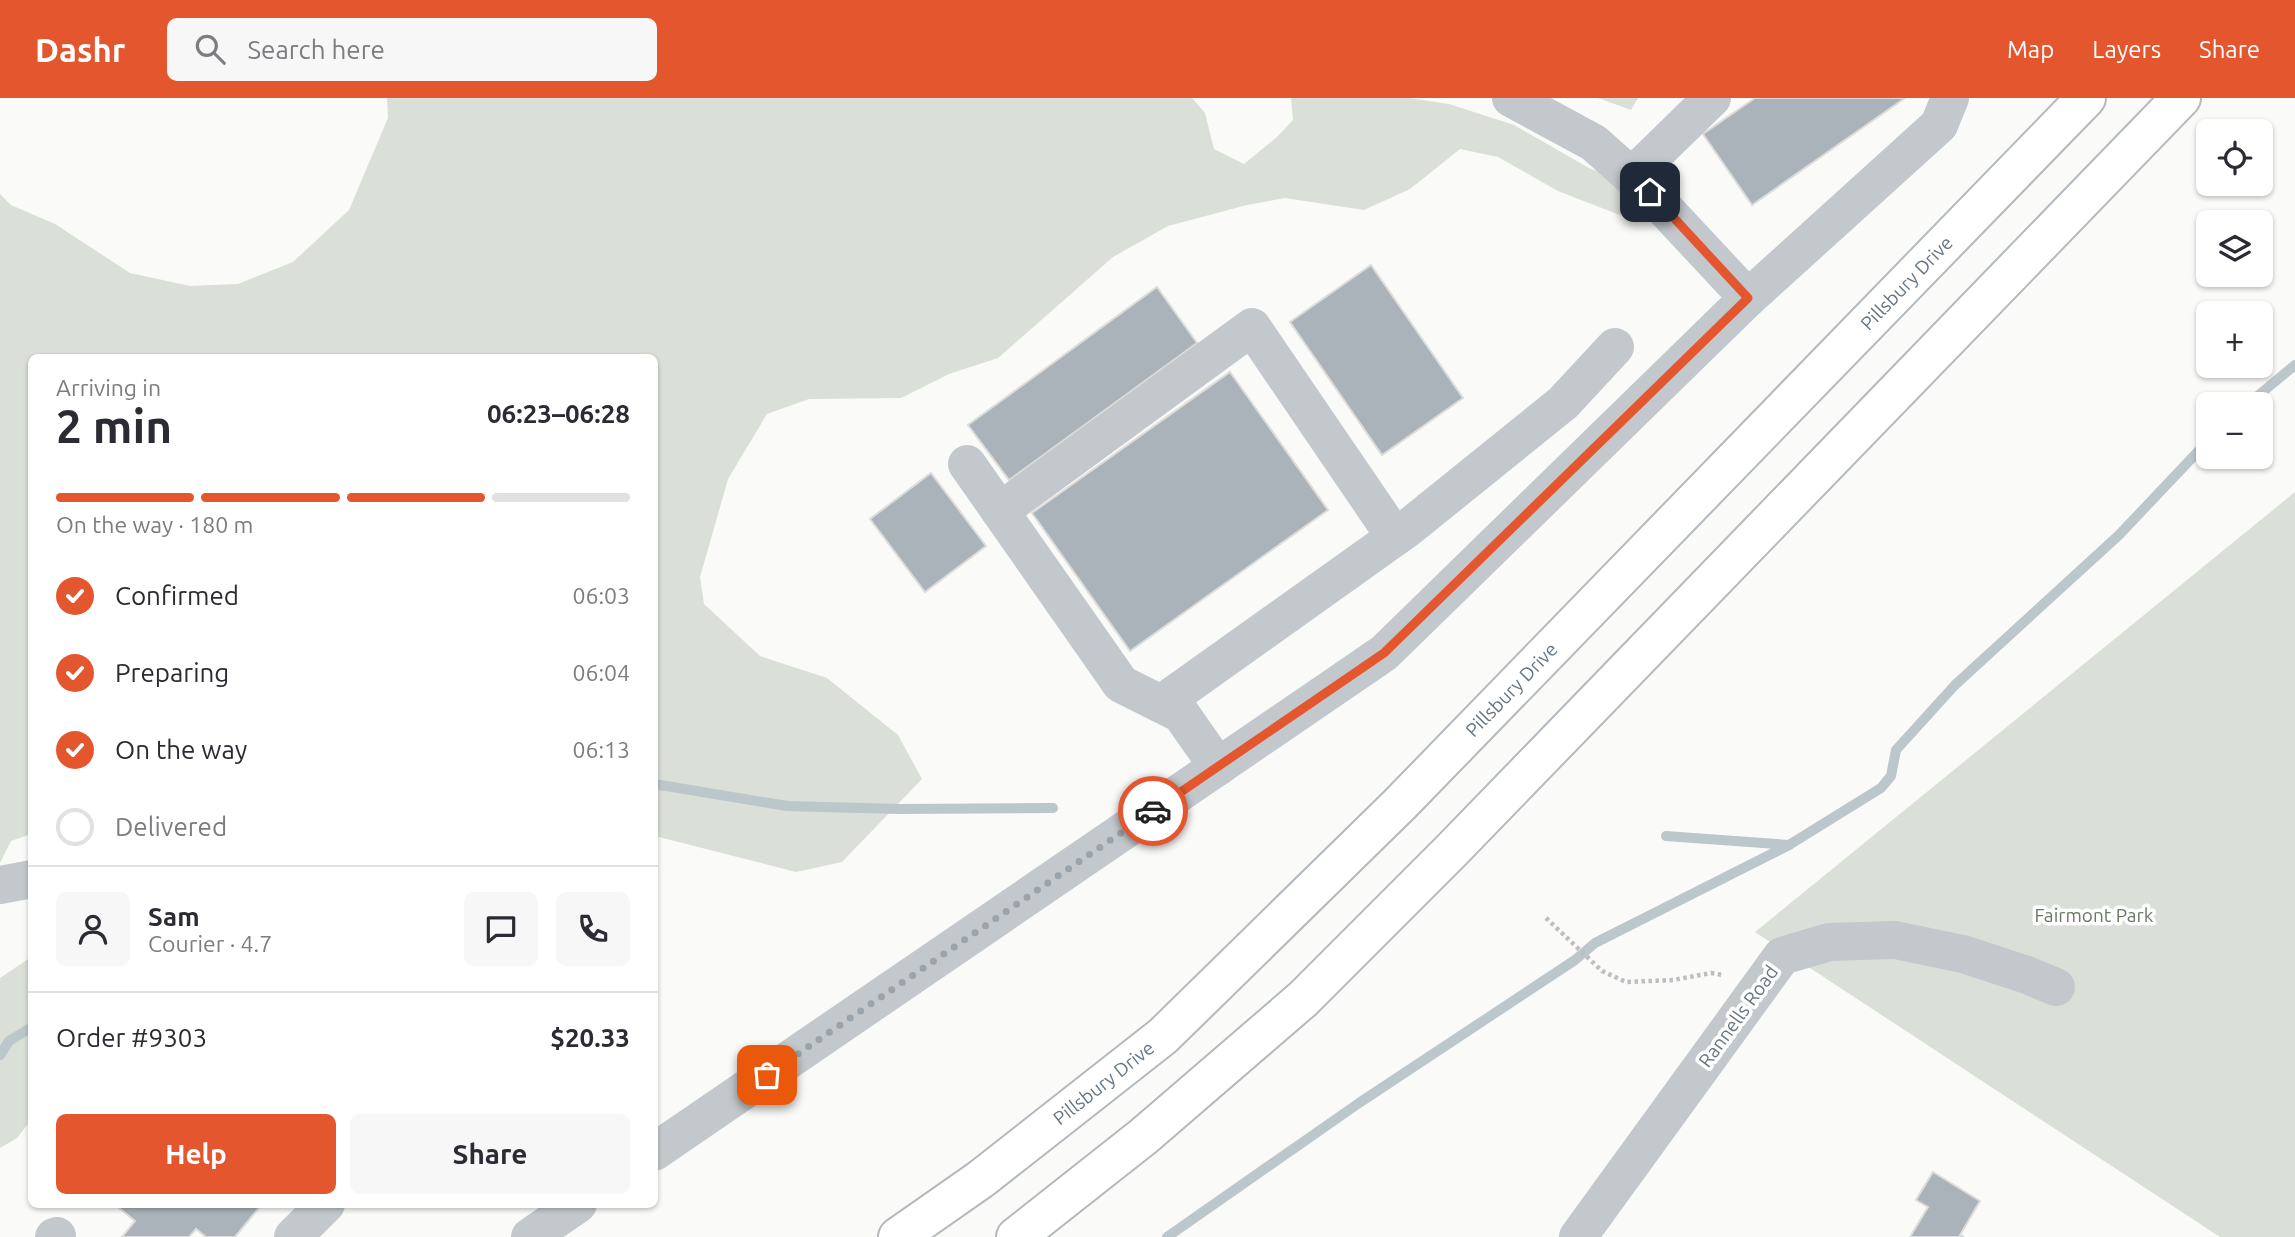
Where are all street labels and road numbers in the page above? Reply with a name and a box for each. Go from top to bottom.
street label: Pillsbury Drive [1856,231,1957,334]
street label: Pillsbury Drive [1461,638,1562,741]
street label: Rannells Road [1694,961,1782,1071]
street label: Pillsbury Drive [1049,1036,1158,1129]

